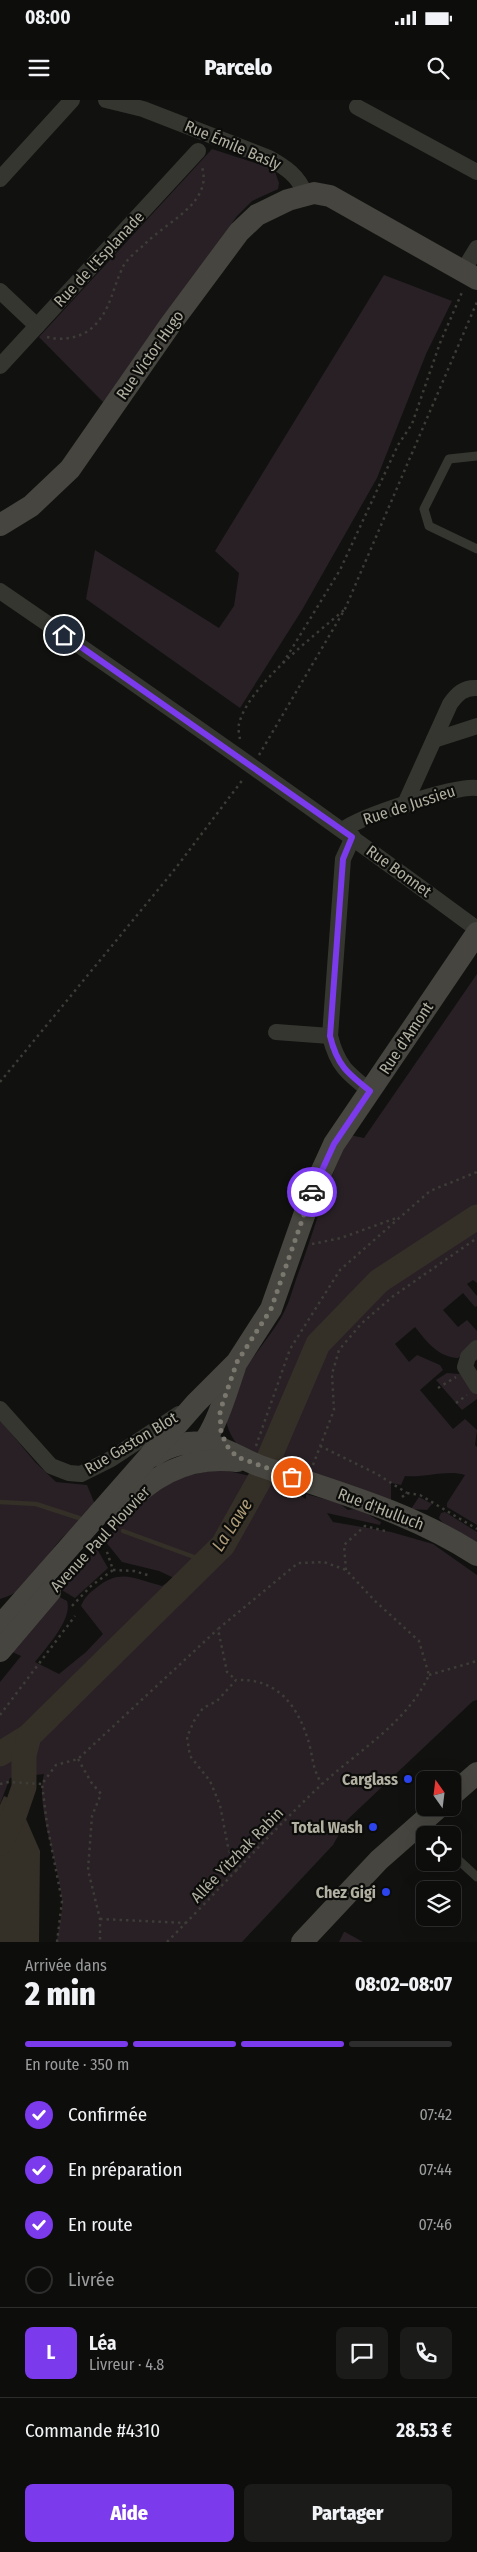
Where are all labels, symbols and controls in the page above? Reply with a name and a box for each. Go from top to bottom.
text: 08:00 [25,6,71,29]
icon: menu [25,54,53,82]
text: Parcelo [205,54,272,81]
icon: search [424,54,452,82]
street label: Rue Émile Basly [182,116,285,174]
street label: Rue de l'Esplanade [50,207,148,311]
street label: Rue Victor Hugo [112,307,188,403]
pin [43,614,85,656]
icon: home [50,621,78,649]
street label: Rue de Jussieu [361,781,457,829]
street label: Rue Bonnet [363,841,436,901]
street label: Rue d'Amont [375,998,437,1078]
courier [287,1167,337,1217]
icon: car [298,1178,326,1206]
street label: Rue Gaston Blot [81,1408,181,1478]
pin [271,1456,313,1498]
icon: bag [278,1463,306,1491]
street label: Avenue Paul Plouvier [46,1482,154,1596]
street label: Rue d'Hulluch [335,1484,427,1534]
water label: La Lawe [207,1494,257,1555]
place label: Carglass [342,1770,398,1789]
north arrow [416,1771,461,1816]
map controls [416,1771,461,1926]
marker: Carglass [402,1773,414,1785]
street label: Allée Yitzhak Rabin [187,1804,287,1906]
place label: Total Wash [291,1818,363,1837]
marker: Total Wash [367,1821,379,1833]
button: locate [416,1826,461,1871]
button: layers [416,1881,461,1926]
place label: Chez Gigi [316,1883,376,1902]
marker: Chez Gigi [380,1886,392,1898]
text: Arrivée dans [25,1956,107,1975]
text: 08:02–08:07 [355,1973,452,1996]
text: 2 min [25,1975,96,2013]
text: En route · 350 m [25,2055,129,2074]
icon: check [25,2101,53,2129]
text: Confirmée [68,2103,147,2126]
text: 07:42 [420,2105,452,2124]
icon: check [25,2156,53,2184]
text: En préparation [68,2158,182,2181]
text: 07:44 [419,2160,452,2179]
icon: check [25,2211,53,2239]
text: En route [68,2213,133,2236]
text: 07:46 [418,2215,452,2234]
text: Livrée [68,2268,115,2291]
button: chat [336,2327,388,2379]
button: phone [400,2327,452,2379]
text: Léa [89,2332,116,2355]
text: L [47,2341,55,2364]
text: Livreur · 4.8 [89,2355,164,2374]
text: Commande #4310 [25,2419,160,2442]
text: 28.53 € [396,2419,452,2442]
button: Aide [25,2484,234,2542]
button: Partager [244,2484,452,2542]

